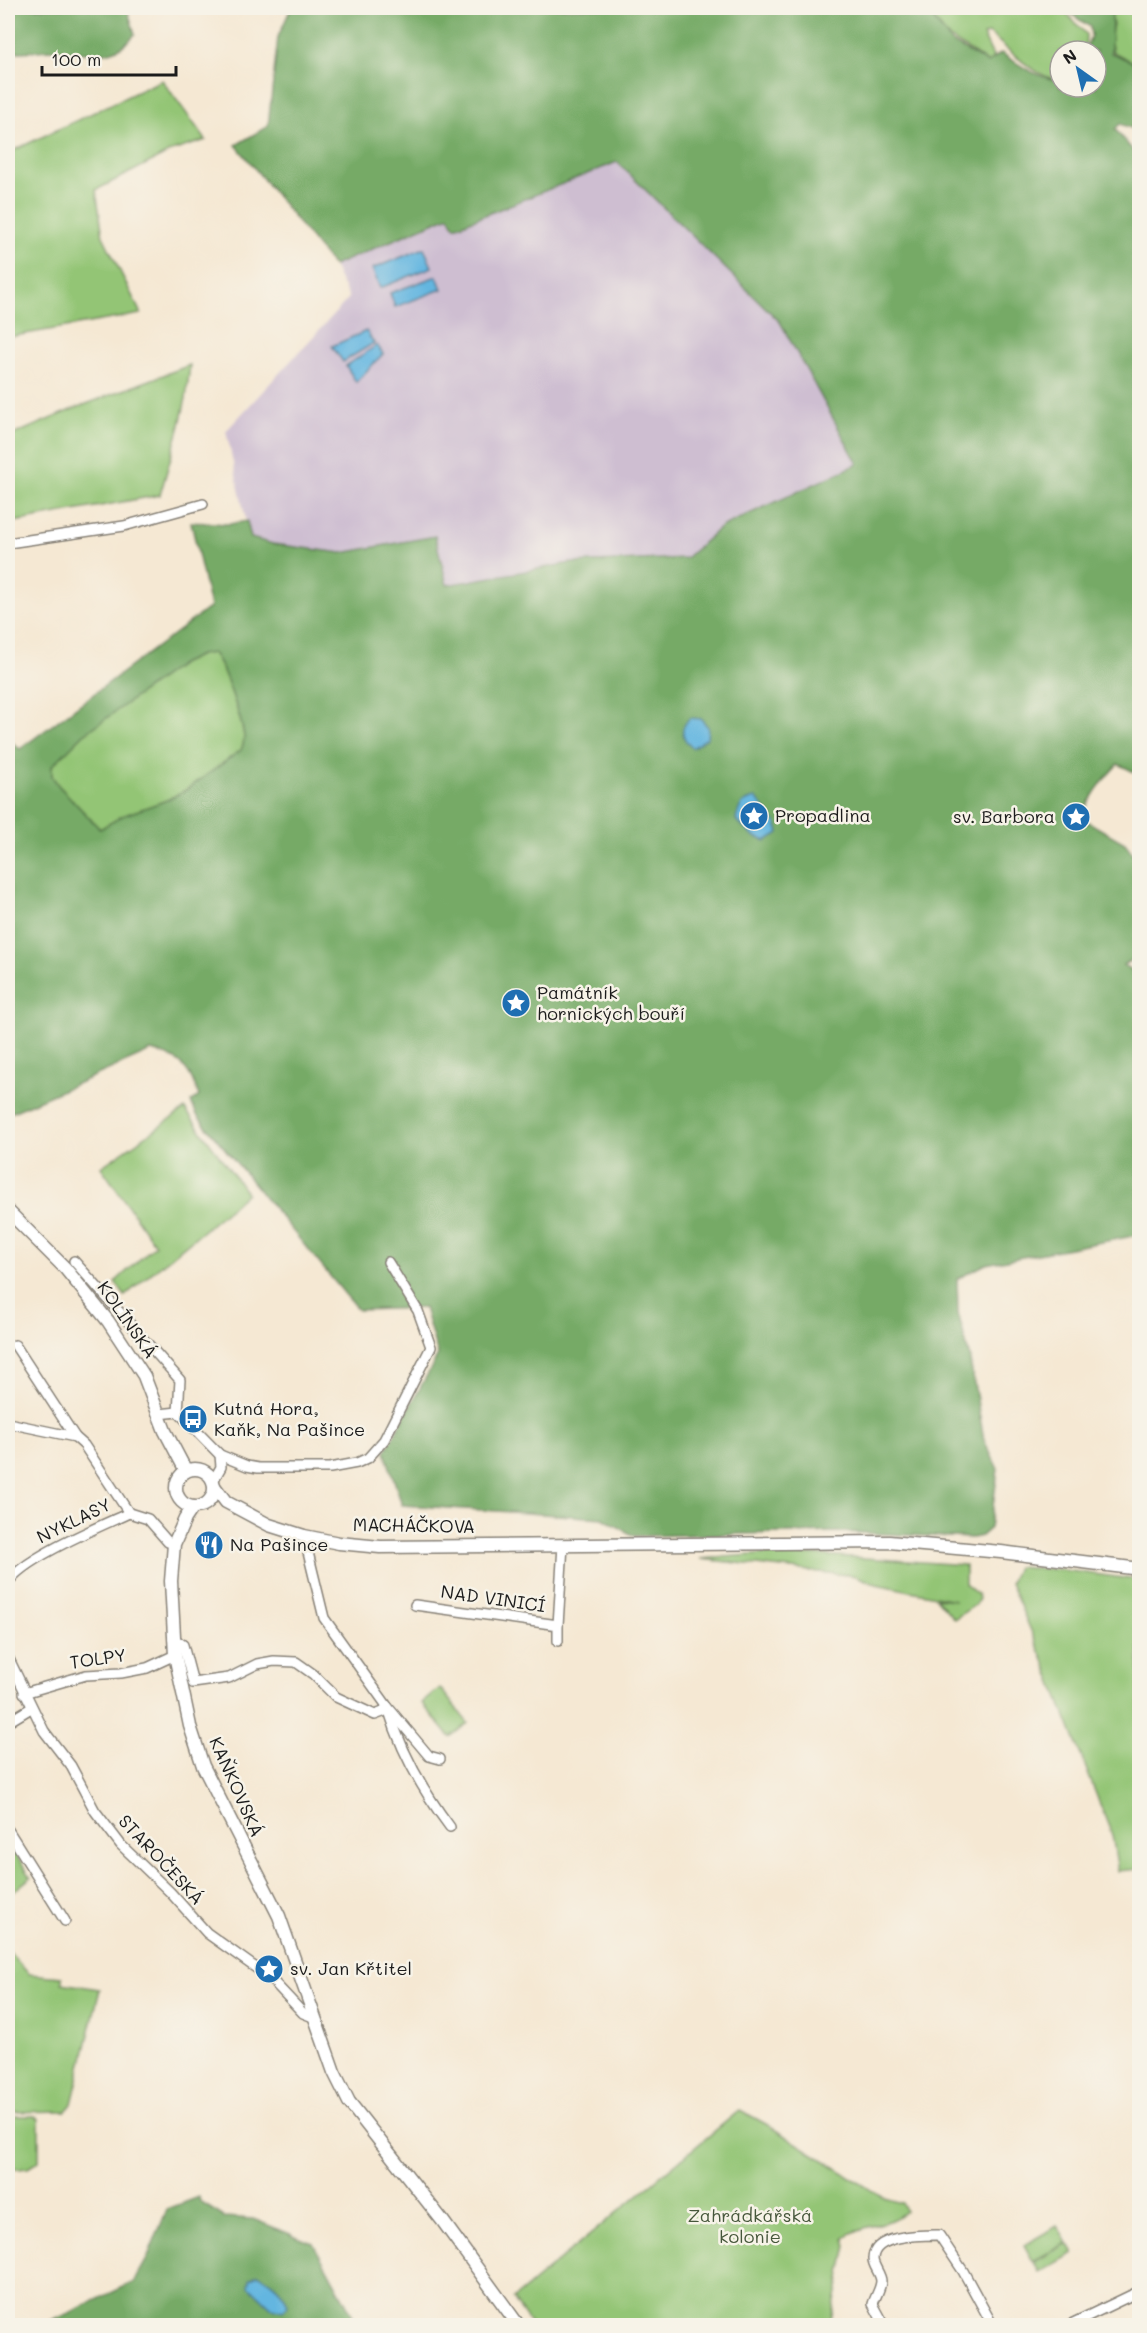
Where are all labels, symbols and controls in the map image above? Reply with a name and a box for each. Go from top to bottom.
scale bar [42,39,176,77]
north arrow [1048,39,1108,99]
text: N [1058,44,1080,68]
text: 100 m [51,47,101,71]
place icon: Propadlina [738,800,770,832]
place icon: sv. Barbora [1060,801,1092,833]
place label: Propadlina [775,803,871,827]
place label: sv. Barbora [953,804,1055,828]
place label: Památník hornických bouří [537,980,685,1025]
place icon: Památník hornických bouří [500,987,532,1019]
street label: KOLÍNSKÁ [92,1276,163,1363]
place label: Kutná Hora, Kaňk, Na Pašince [214,1396,365,1441]
bus stop icon: Kutná Hora, Kaňk, Na Pašince [177,1403,209,1435]
street label: NYKLASY [32,1492,115,1548]
street label: MACHÁČKOVA [353,1512,475,1538]
restaurant icon: Na Pašince [193,1529,225,1561]
place label: Na Pašince [230,1532,328,1556]
street label: NAD VINICÍ [439,1579,547,1617]
street label: TOLPY [68,1642,128,1674]
street label: KAŇKOVSKÁ [204,1733,270,1840]
street label: STAROČESKÁ [114,1809,210,1910]
place icon: sv. Jan Křtitel [253,1953,285,1985]
place label: sv. Jan Křtitel [290,1956,412,1980]
park label: Zahrádkářská kolonie [688,2203,812,2248]

